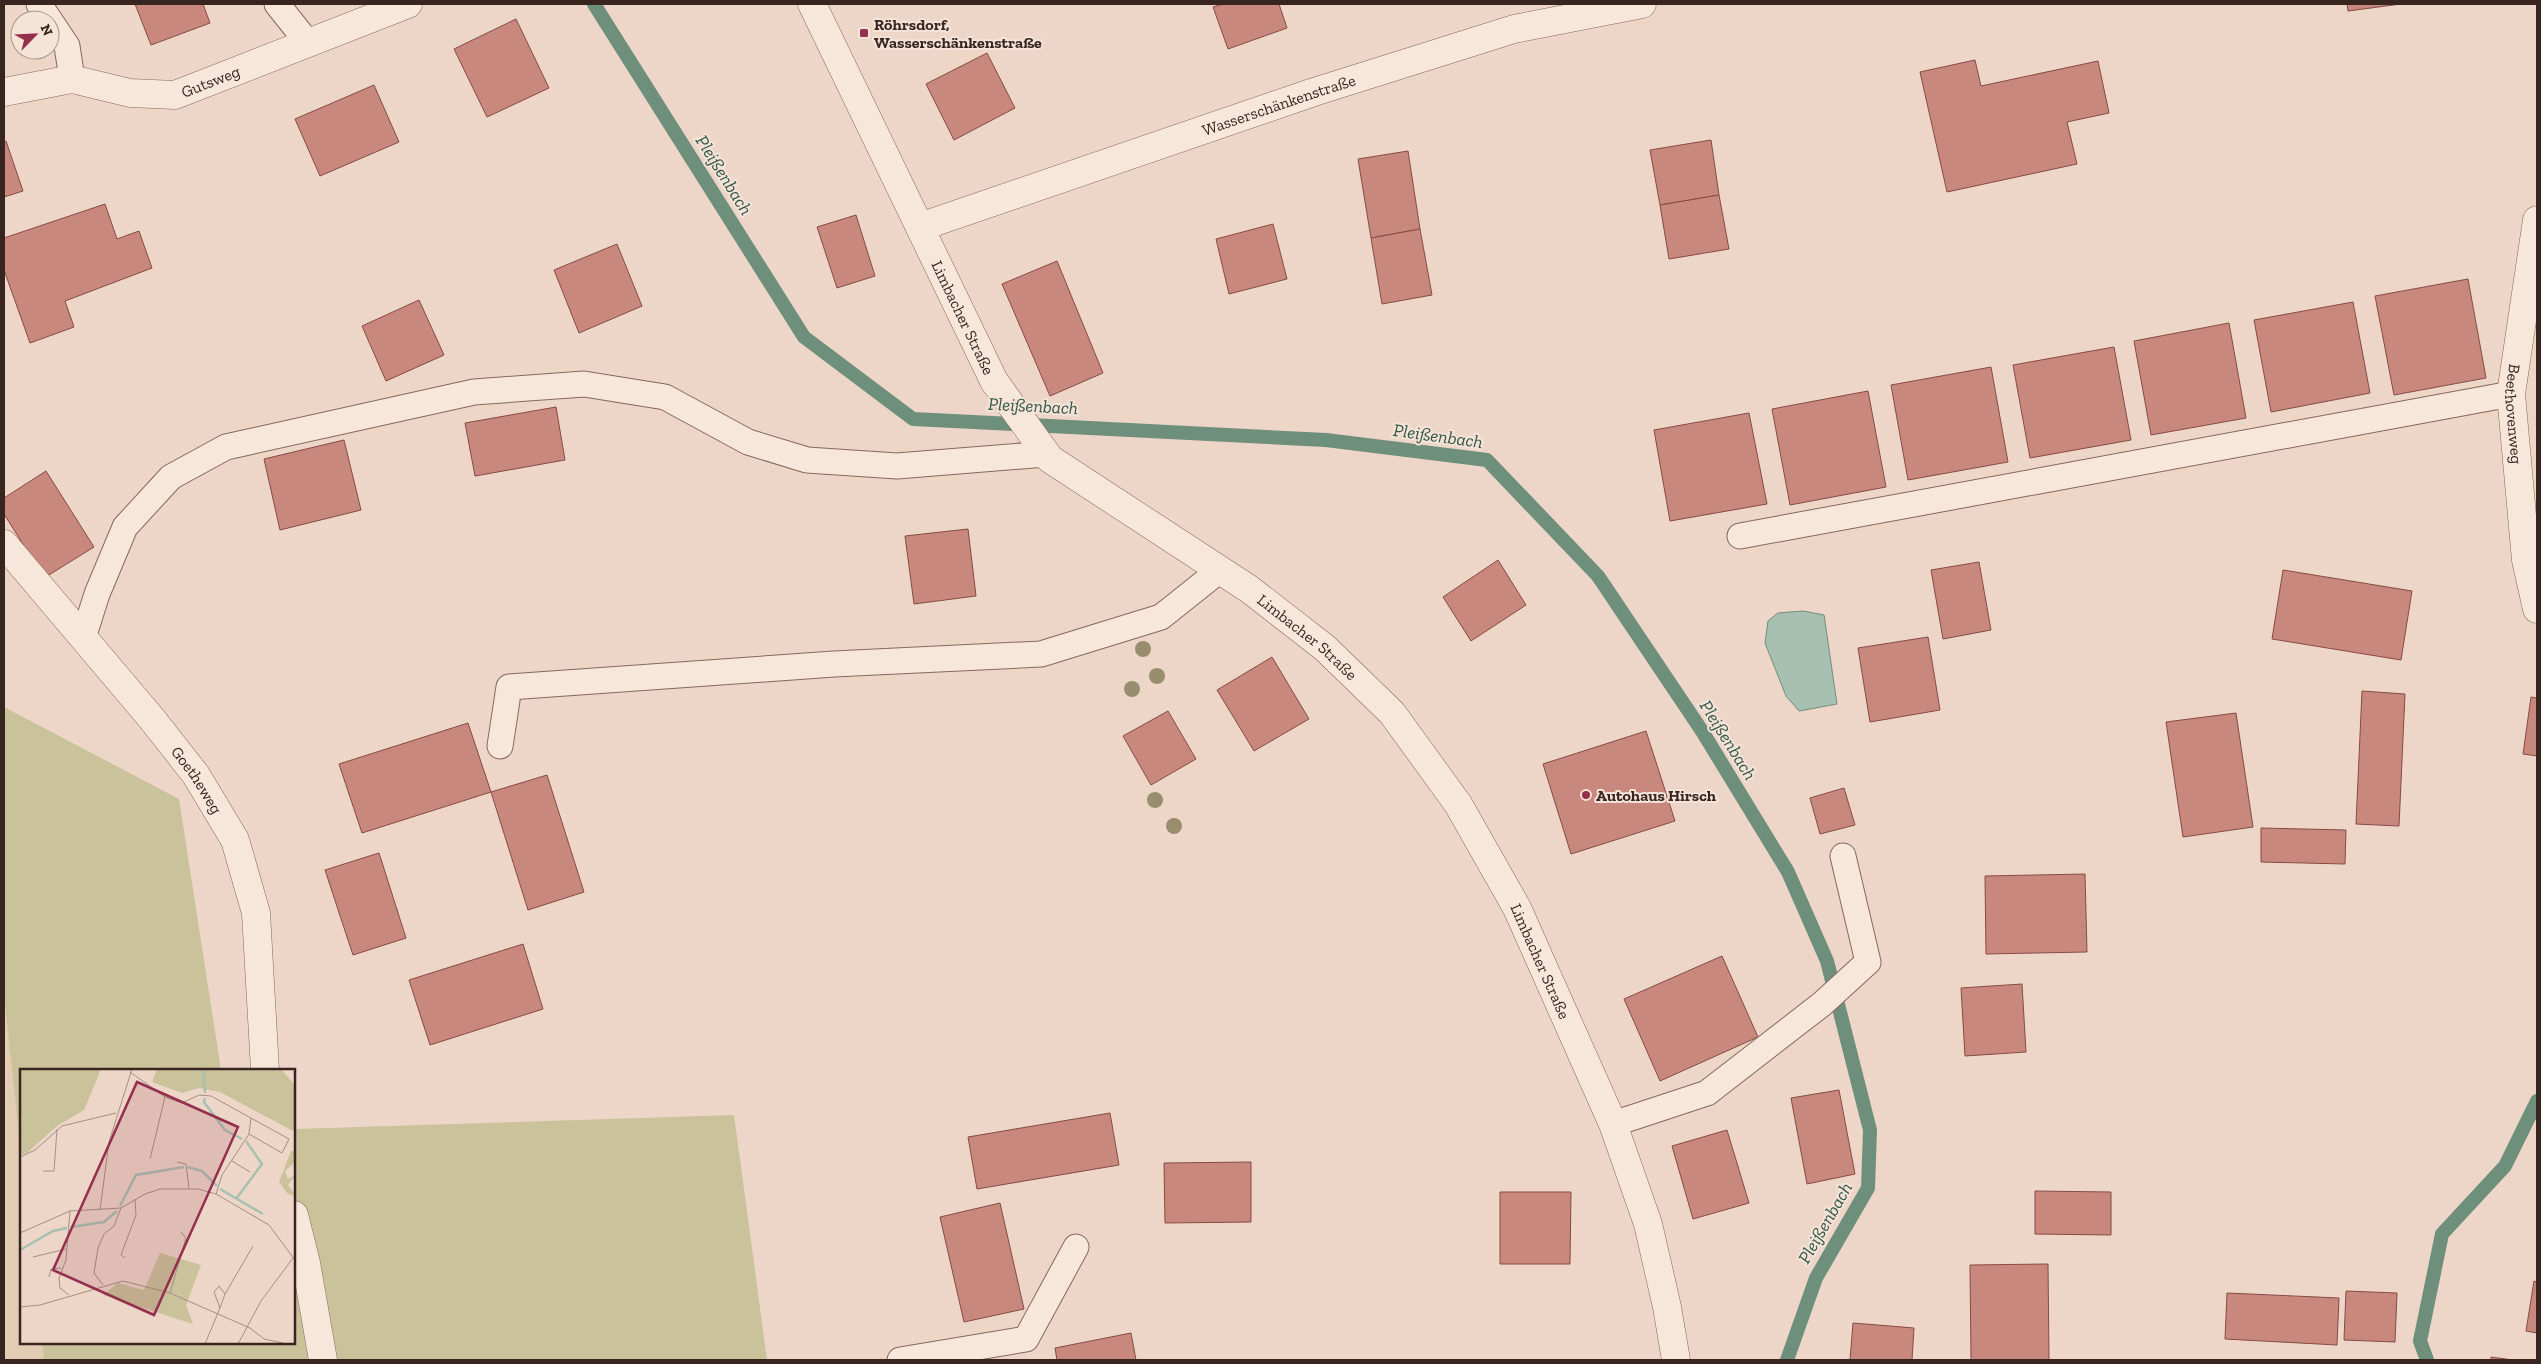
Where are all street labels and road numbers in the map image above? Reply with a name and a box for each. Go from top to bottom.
street label: Gutsweg [178,61,243,101]
street label: Wasserschänkenstraße [1199,70,1358,139]
street label: Limbacher Straße [928,257,999,377]
street label: Beethovenweg [2502,363,2527,465]
street label: Limbacher Straße [1254,590,1361,684]
street label: Goetheweg [167,742,227,817]
street label: Limbacher Straße [1507,900,1575,1022]

